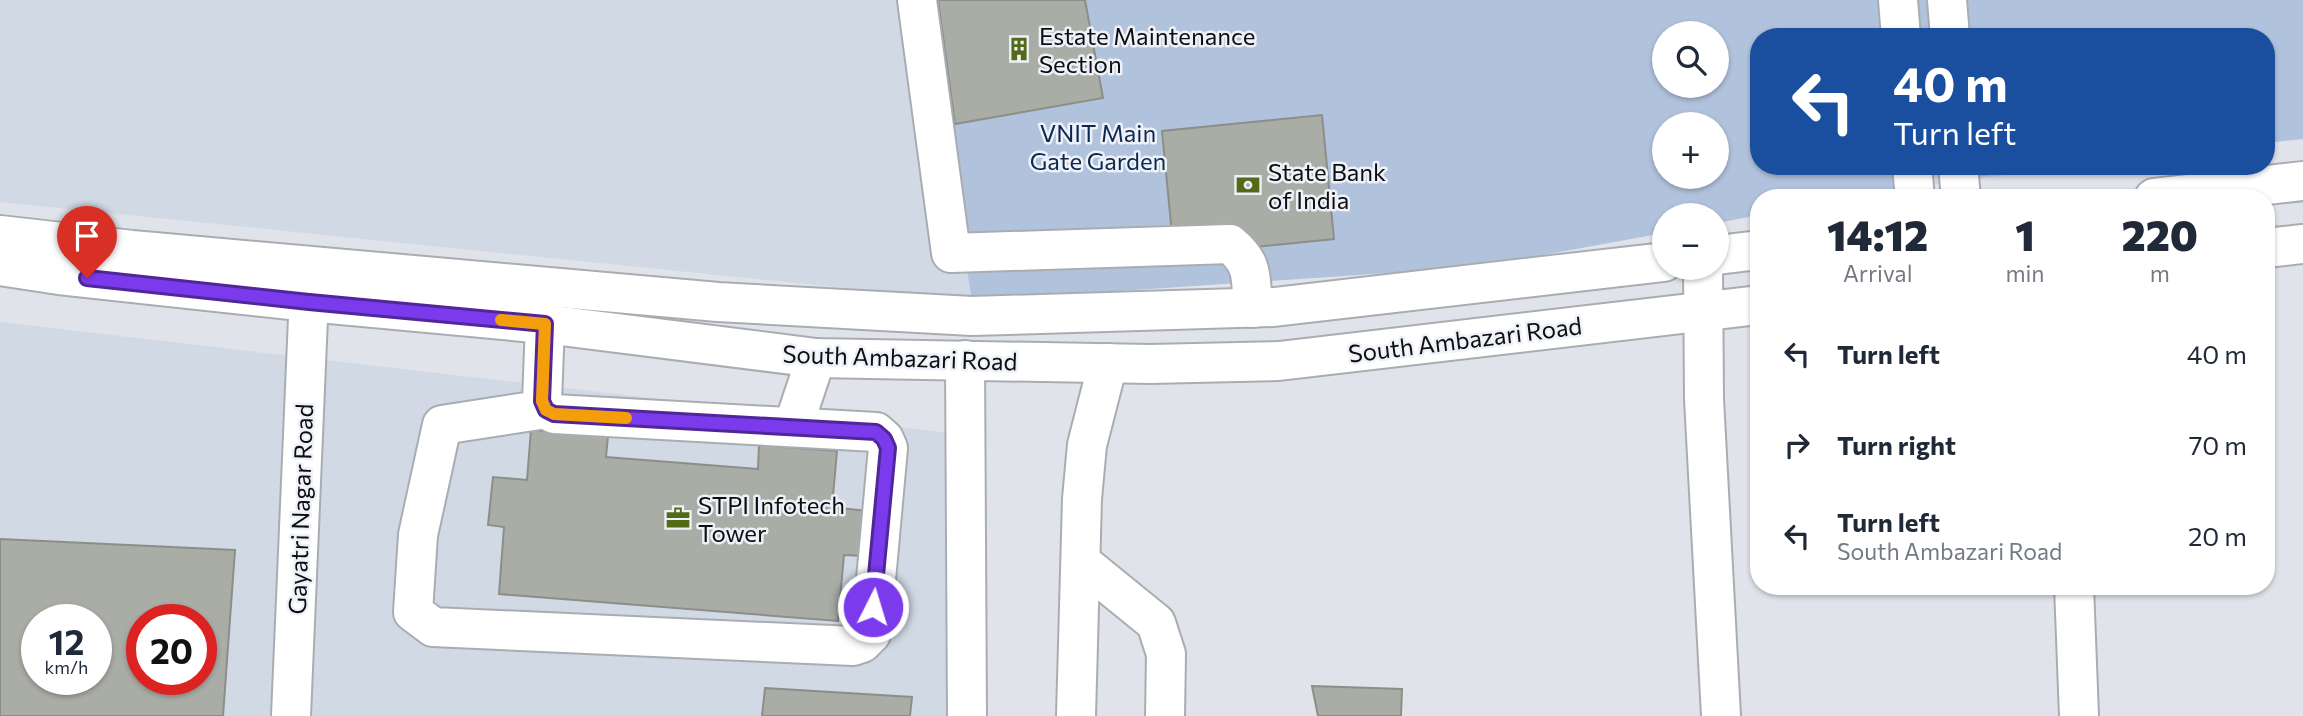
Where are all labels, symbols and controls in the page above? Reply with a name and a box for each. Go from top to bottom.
place label: Estate Maintenance Section [1039,21,1255,78]
map controls [1652,21,1729,280]
button: search [1652,21,1729,98]
building icon: Estate Maintenance Section [1005,35,1033,63]
text: 40 m [1893,52,2008,112]
icon: left [1778,56,1869,147]
button: + [1652,112,1729,189]
text: Turn left [1893,112,2017,152]
park label: VNIT Main Gate Garden [1030,118,1166,175]
place label: State Bank of India [1268,157,1386,214]
bank icon: State Bank of India [1234,171,1262,199]
button: − [1652,203,1729,280]
pin [57,206,117,278]
text: 14:12 [1827,208,1928,260]
text: 1 [2015,208,2035,260]
text: 220 [2122,208,2198,260]
icon: arrive [68,217,106,255]
text: Arrival [1843,259,1912,287]
text: min [2005,259,2045,287]
text: m [2150,259,2170,287]
street label: South Ambazari Road [1347,310,1583,368]
icon: left [1778,335,1816,373]
street label: South Ambazari Road [782,338,1018,376]
text: Turn left [1837,338,1940,369]
text: 40 m [2187,338,2247,369]
street label: Gayatri Nagar Road [282,403,318,615]
icon: right [1778,426,1816,464]
text: Turn right [1837,429,1956,460]
text: 70 m [2189,429,2247,460]
place label: STPI Infotech Tower [698,490,845,547]
office icon: STPI Infotech Tower [664,504,692,532]
text: Turn left [1837,506,1940,537]
icon: left [1778,517,1816,555]
text: 20 m [2188,520,2247,551]
text: South Ambazari Road [1837,537,2062,565]
position arrow [836,570,910,644]
speed limit sign: 20 [126,604,217,695]
text: 12 [49,619,84,662]
text: km/h [45,656,88,678]

